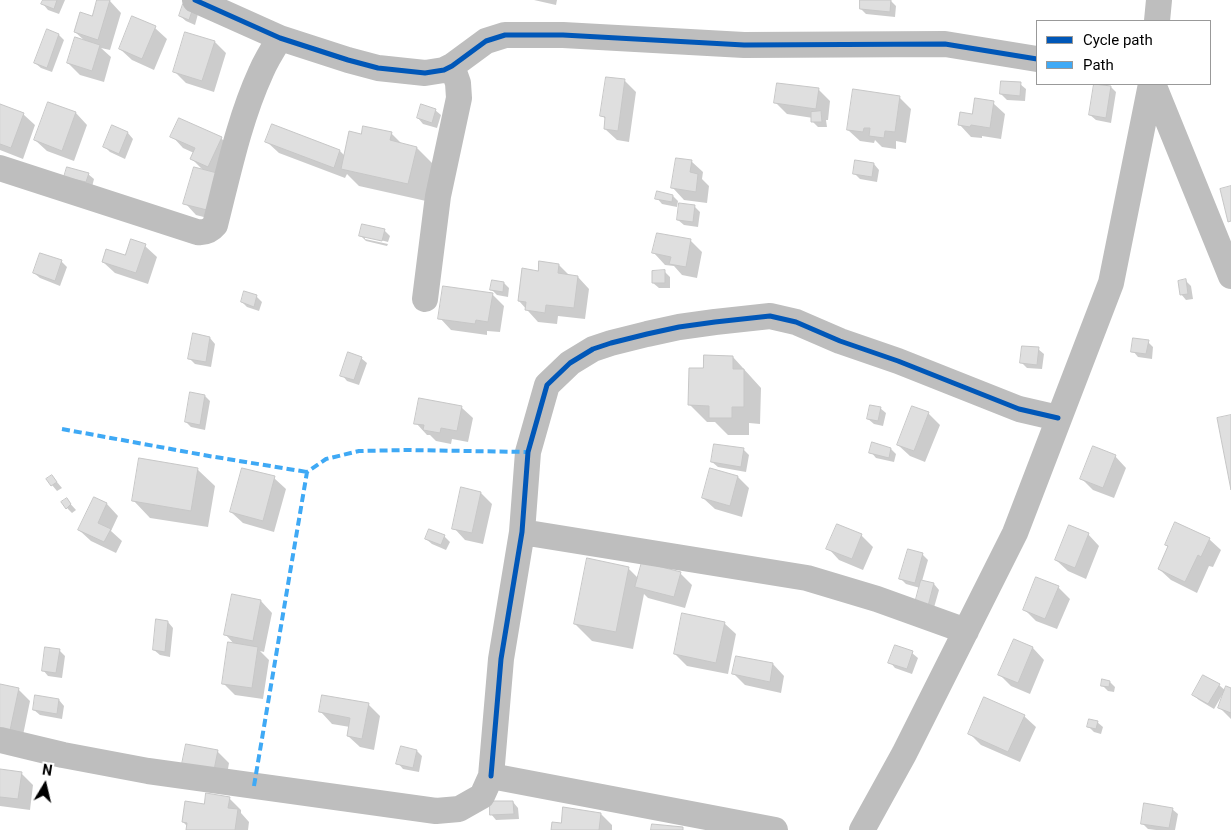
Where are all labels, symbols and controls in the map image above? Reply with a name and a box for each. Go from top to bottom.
legend [1036,20,1211,85]
text: Cycle path [1083,31,1153,49]
text: Path [1083,56,1114,74]
north arrow [20,760,70,810]
text: N [41,762,53,779]

